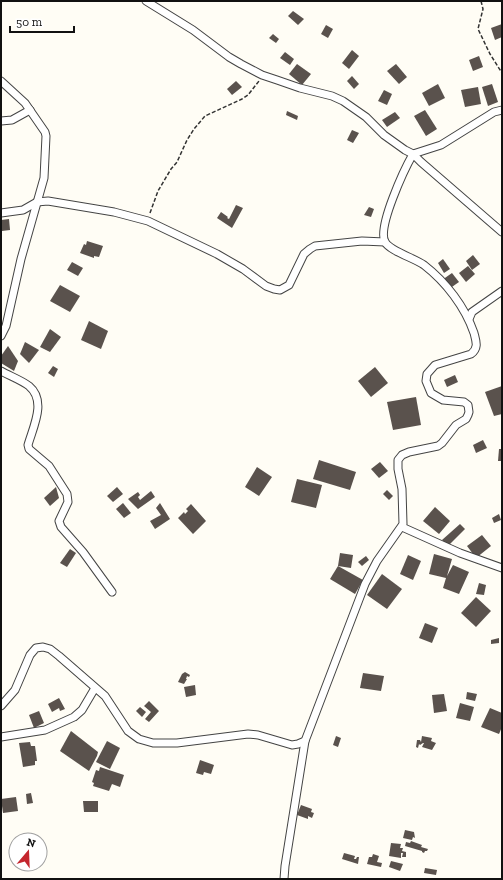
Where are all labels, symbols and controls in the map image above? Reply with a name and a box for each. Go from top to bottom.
scale bar [10,8,74,34]
text: 50 m [16,15,43,29]
north arrow [8,832,48,872]
text: N [25,836,38,851]

